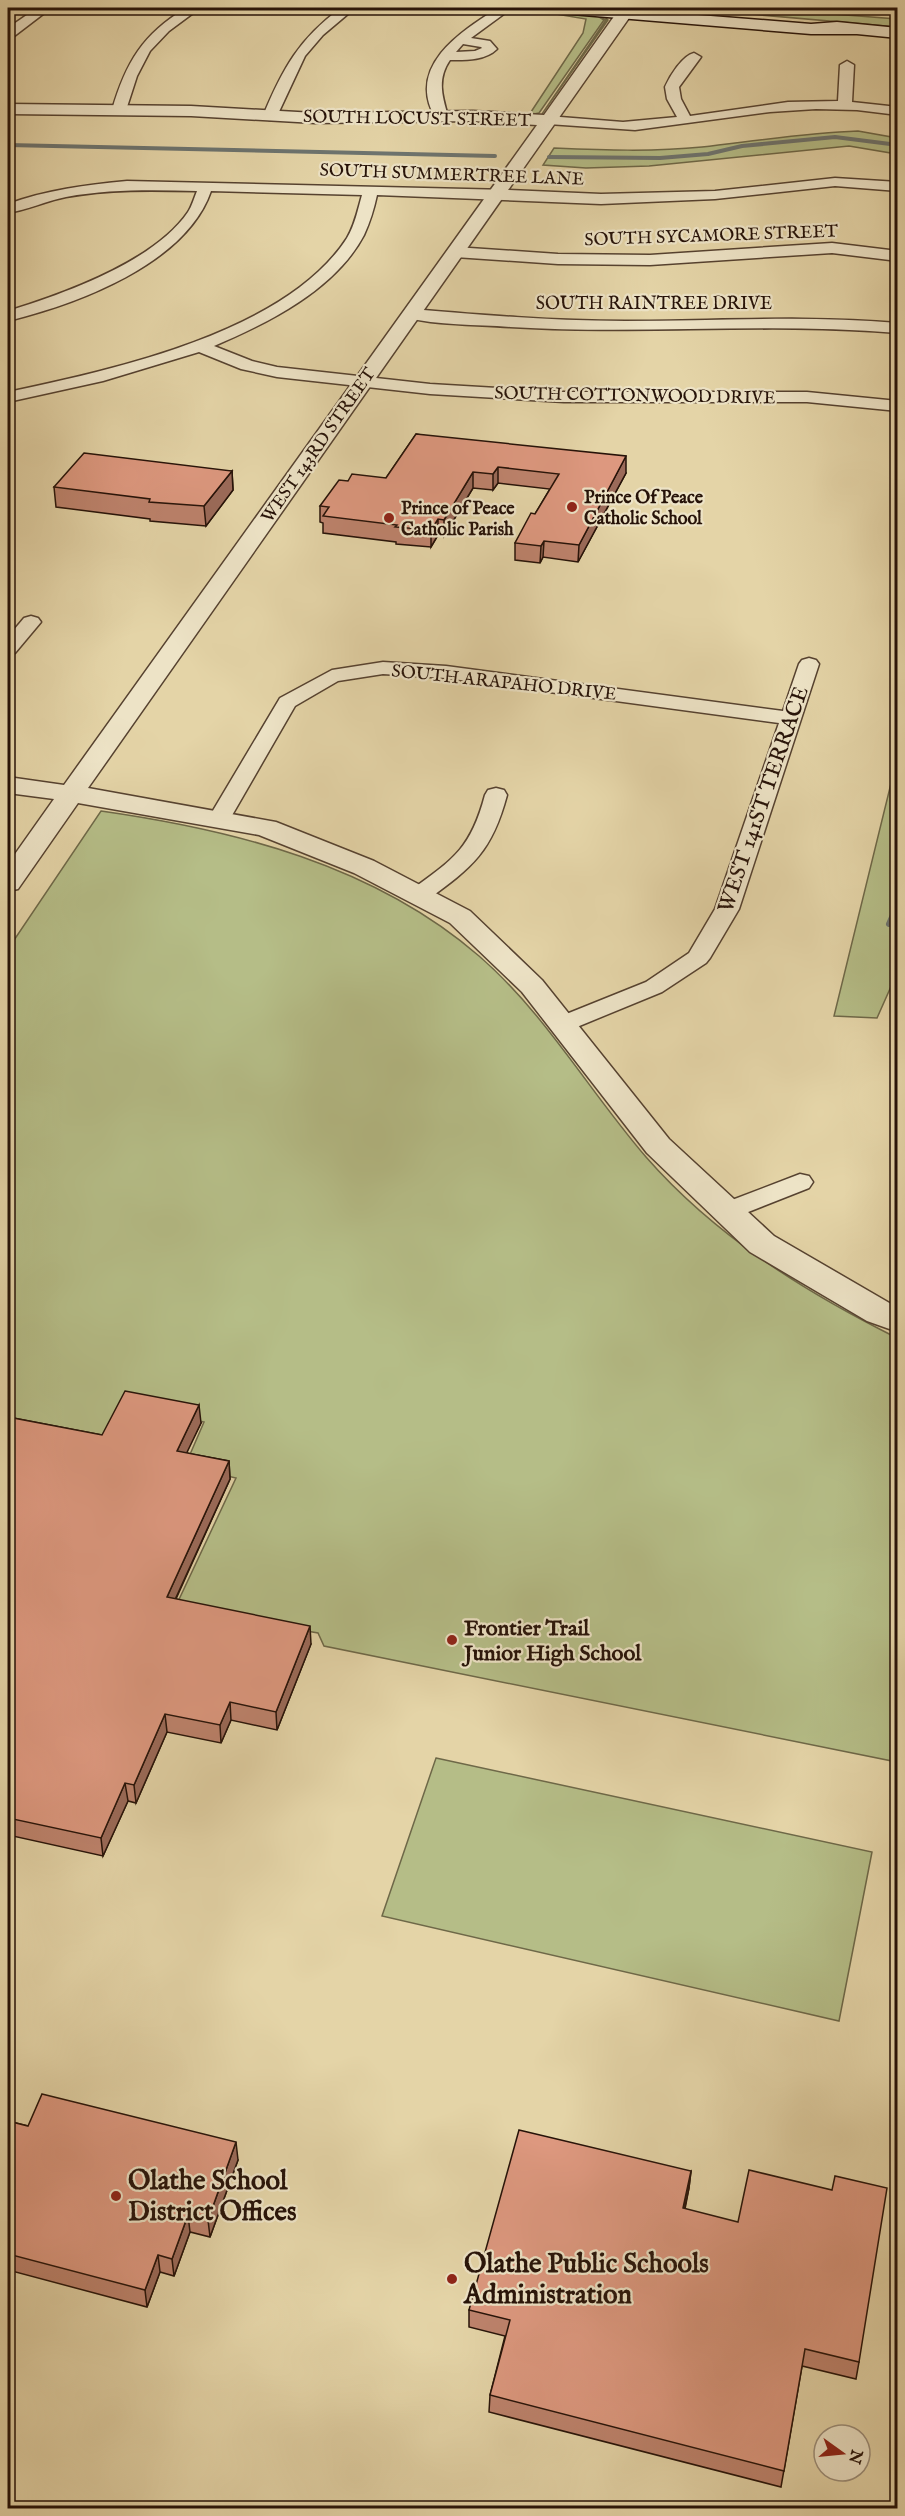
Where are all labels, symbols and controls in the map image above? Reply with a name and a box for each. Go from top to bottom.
street label: SOUTH LOCUST STREET [303,106,531,133]
street label: SOUTH SUMMERTREE LANE [319,159,585,192]
street label: SOUTH SYCAMORE STREET [584,221,838,252]
street label: SOUTH RAINTREE DRIVE [536,293,772,316]
street label: WEST 143RD STREET [257,364,381,528]
street label: SOUTH COTTONWOOD DRIVE [494,383,776,410]
place label: Prince Of Peace Catholic School [584,487,704,531]
place label: Prince of Peace Catholic Parish [401,498,515,542]
marker: Prince Of Peace Catholic School [565,500,579,514]
marker: Prince of Peace Catholic Parish [382,511,396,525]
street label: SOUTH ARAPAHO DRIVE [390,660,617,707]
street label: WEST 141ST TERRACE [712,683,816,917]
place label: Frontier Trail Junior High School [461,1615,642,1668]
marker: Frontier Trail Junior High School [445,1633,459,1647]
place label: Olathe School District Offices [128,2165,296,2230]
marker: Olathe School District Offices [109,2189,123,2203]
place label: Olathe Public Schools Administration [463,2248,709,2313]
marker: Olathe Public Schools Administration [445,2272,459,2286]
north arrow [812,2423,872,2483]
text: N [843,2446,866,2466]

